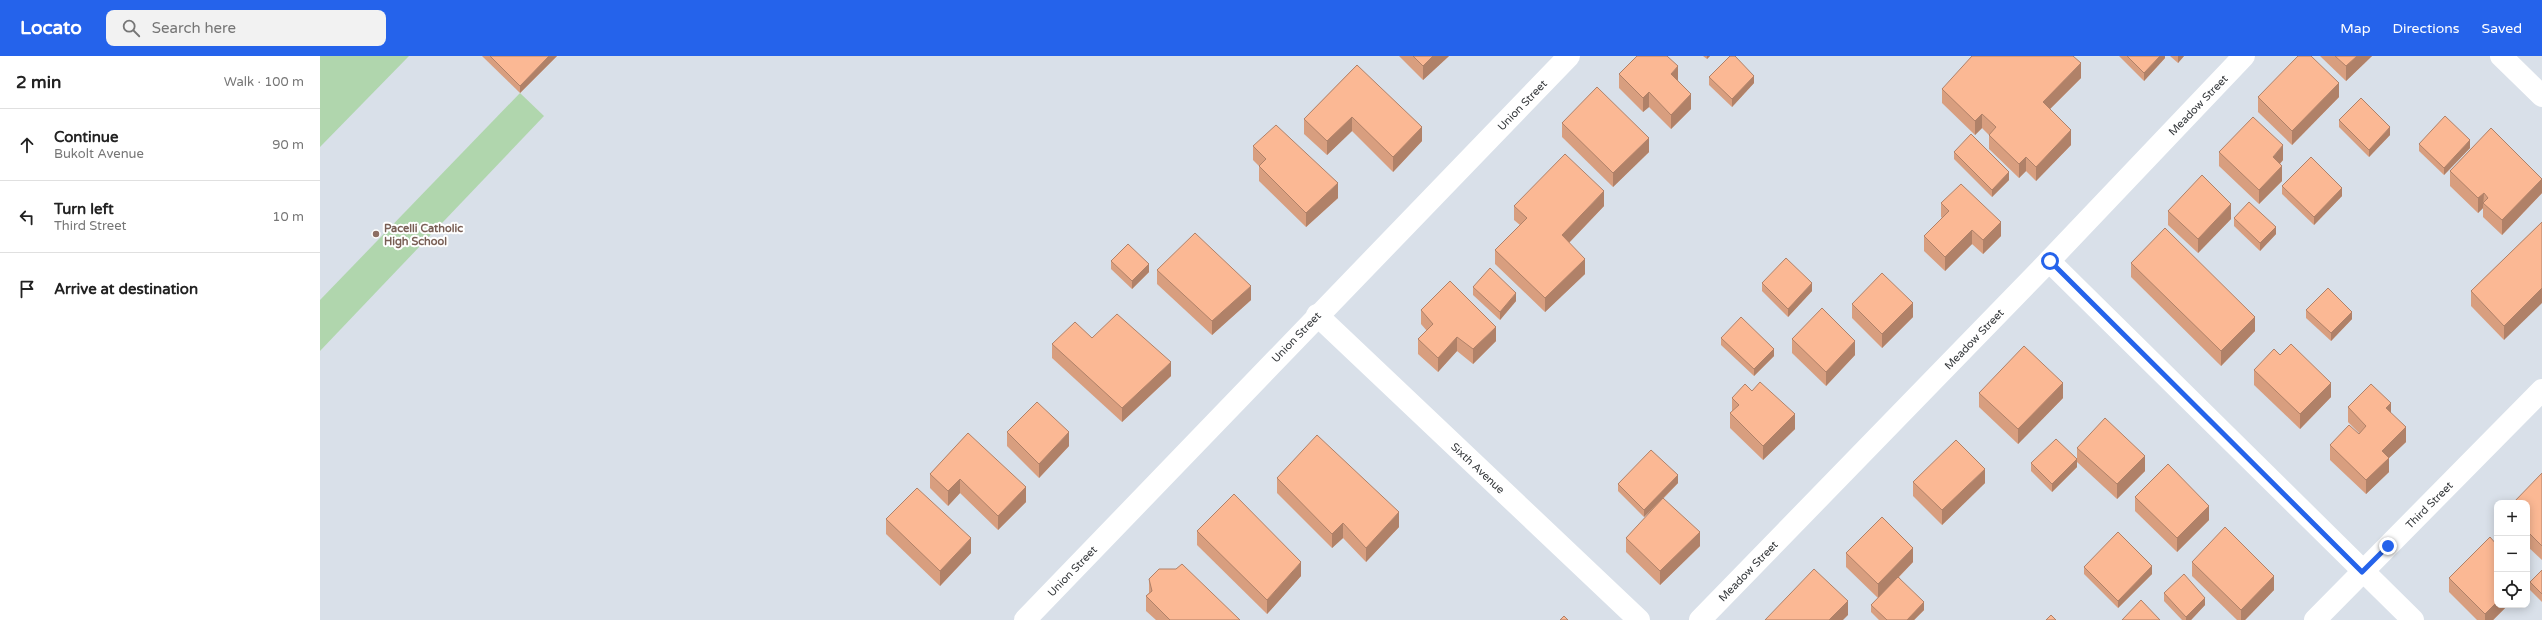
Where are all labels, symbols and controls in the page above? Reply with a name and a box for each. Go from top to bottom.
search box [106,10,386,46]
text: Locato [20,17,82,39]
icon: search [120,17,142,39]
text: Search here [152,19,236,37]
text: Map [2340,20,2371,37]
text: Directions [2393,20,2460,37]
text: Saved [2482,20,2522,37]
text: 2 min [16,72,61,93]
street label: Meadow Street [2166,72,2231,138]
text: Walk · 100 m [224,74,304,90]
street label: Union Street [1495,77,1550,133]
text: Continue [54,128,118,146]
icon: ahead [16,134,38,156]
text: 90 m [272,137,304,153]
text: Bukolt Avenue [54,146,144,162]
text: Turn left [54,200,114,218]
icon: left [16,206,38,228]
text: 10 m [272,209,304,225]
text: Third Street [54,218,127,234]
place label: Pacelli Catholic High School [384,222,463,249]
marker: Pacelli Catholic High School [371,229,381,239]
route start [2041,252,2059,270]
icon: arrive [16,278,38,300]
text: Arrive at destination [54,280,198,298]
street label: Meadow Street [1942,306,2007,372]
street label: Union Street [1269,309,1324,365]
street label: Sixth Avenue [1448,440,1507,496]
street label: Third Street [2403,479,2456,532]
map controls [2494,500,2530,608]
button: + [2494,500,2530,536]
button: − [2494,536,2530,572]
route end [2379,537,2397,555]
street label: Meadow Street [1716,538,1781,604]
street label: Union Street [1045,543,1100,599]
button: locate [2494,572,2530,608]

